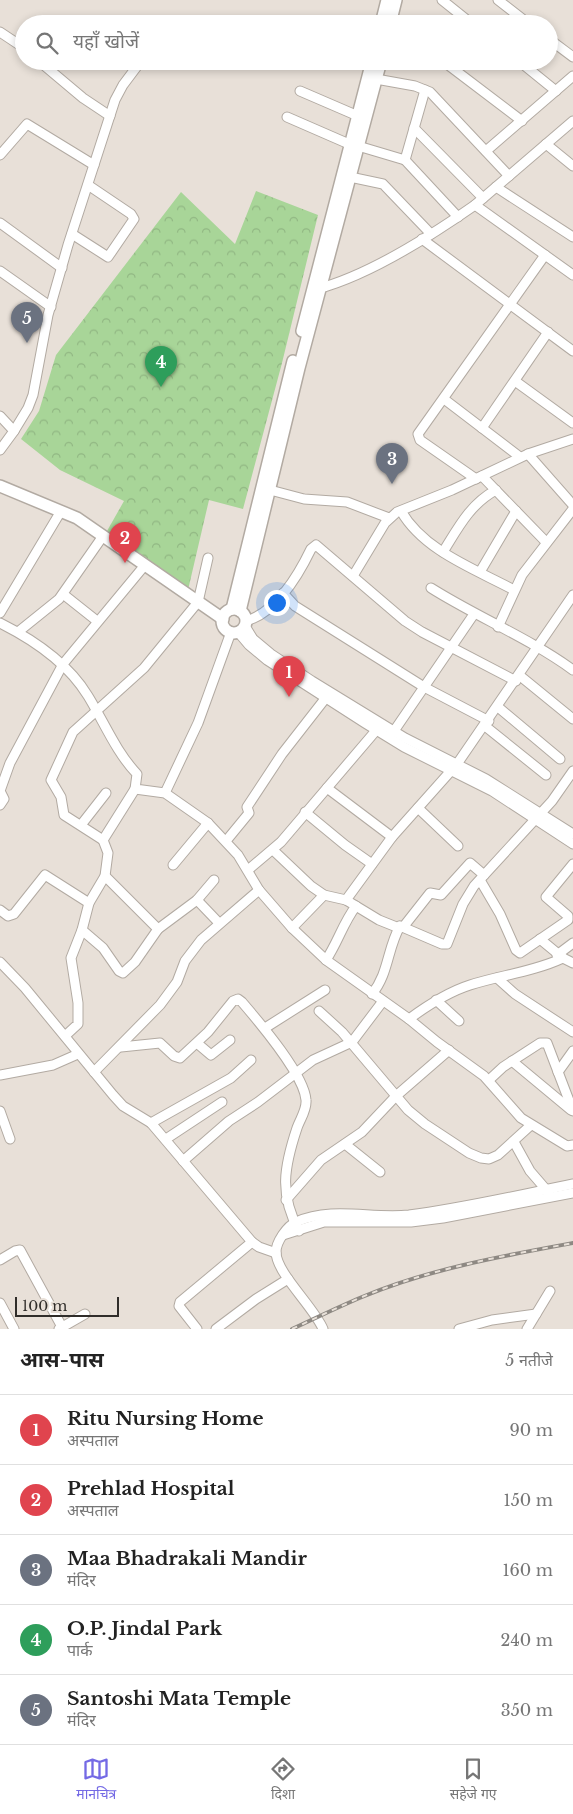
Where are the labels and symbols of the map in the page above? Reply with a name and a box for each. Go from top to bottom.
pin: 5 [11,302,43,343]
pin: 4 [145,346,177,387]
pin: 3 [376,443,408,484]
pin: 2 [109,522,141,563]
your location [264,590,290,616]
pin: 1 [273,656,305,697]
scale bar [15,1294,119,1317]

